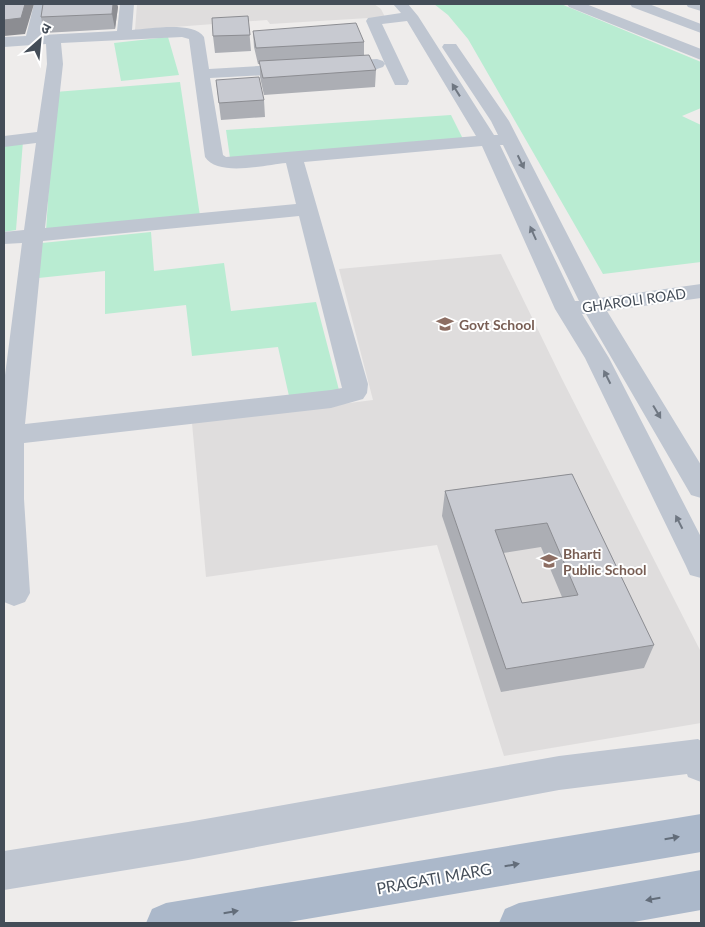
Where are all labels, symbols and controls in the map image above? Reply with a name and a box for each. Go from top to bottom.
north arrow [15,15,65,65]
text: उ [39,19,54,38]
one-way arrow [451,83,460,96]
one-way arrow [517,155,525,169]
one-way arrow [528,226,536,240]
street label: GHAROLI ROAD [581,284,687,316]
school or university icon: Govt School [435,314,455,334]
place label: Govt School [459,316,535,333]
one-way arrow [603,370,611,384]
one-way arrow [652,405,661,419]
one-way arrow [675,515,683,529]
place label: Bharti Public School [563,545,647,578]
school or university icon: Bharti Public School [539,551,559,571]
one-way arrow [665,833,681,841]
street label: PRAGATI MARG [375,859,493,897]
one-way arrow [505,860,521,868]
one-way arrow [645,895,661,903]
one-way arrow [224,908,240,916]

